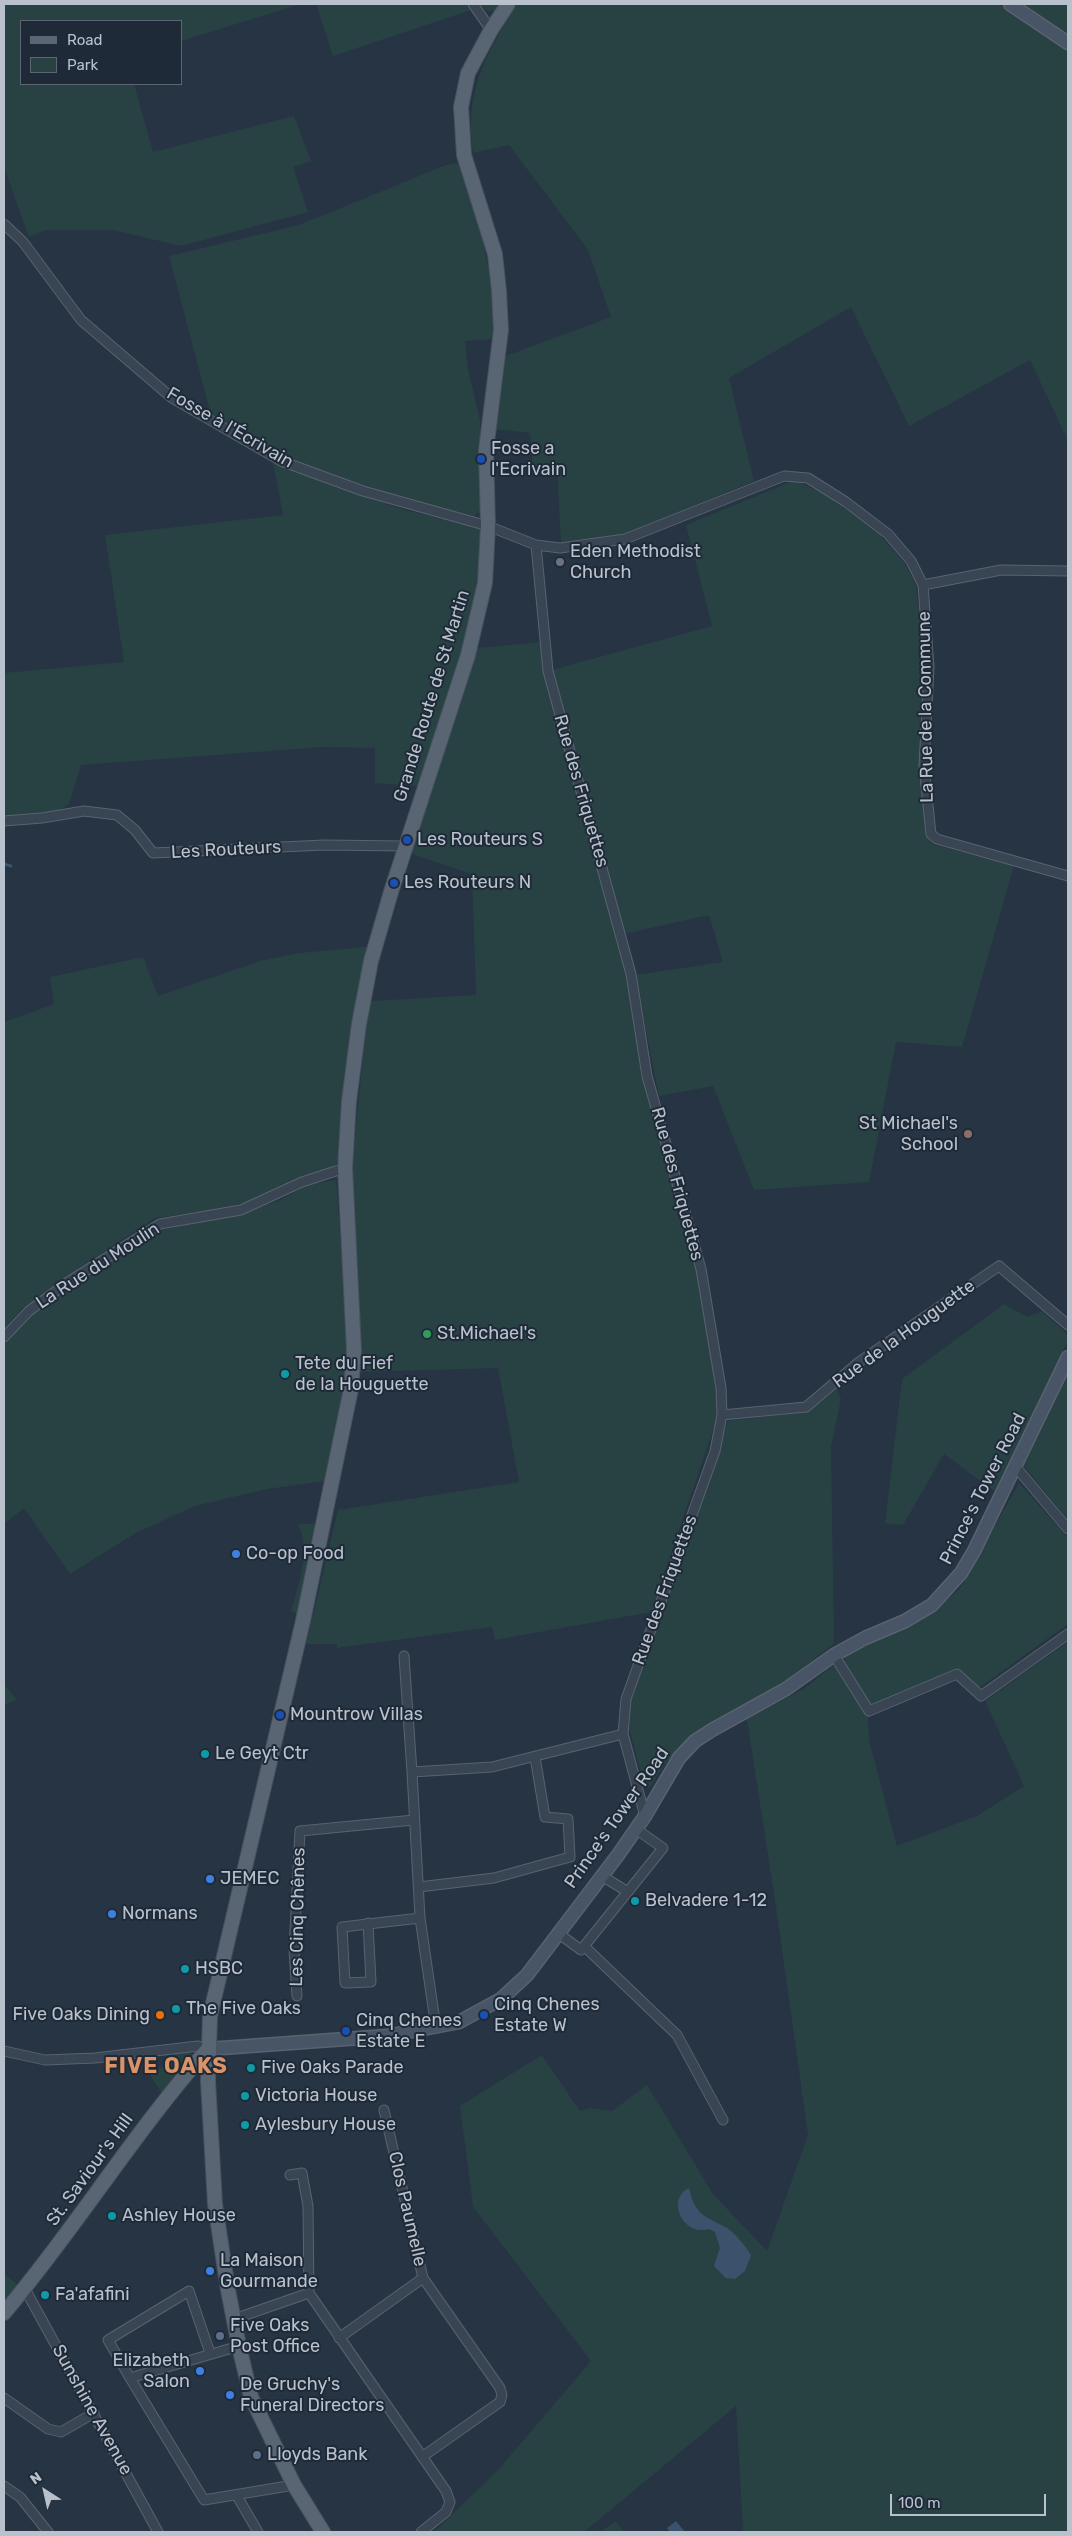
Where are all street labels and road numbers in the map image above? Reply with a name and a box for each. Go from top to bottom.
street label: Fosse à l'Écrivain [163,383,297,473]
street label: Grande Route de St Martin [389,587,475,805]
street label: La Rue de la Commune [914,611,938,803]
street label: Rue des Friquettes [549,712,613,870]
street label: Les Routeurs [170,836,282,864]
street label: Rue des Friquettes [646,1105,708,1263]
street label: La Rue du Moulin [32,1218,164,1314]
street label: Rue de la Houguette [829,1275,979,1393]
street label: Prince's Tower Road [935,1410,1031,1568]
street label: Rue des Friquettes [628,1512,702,1668]
street label: Prince's Tower Road [560,1743,674,1893]
street label: Les Cinq Chênes [286,1847,310,1987]
street label: St. Saviour's Hill [42,2110,138,2230]
street label: Clos Paumelle [383,2149,431,2269]
street label: Sunshine Avenue [47,2341,137,2479]

